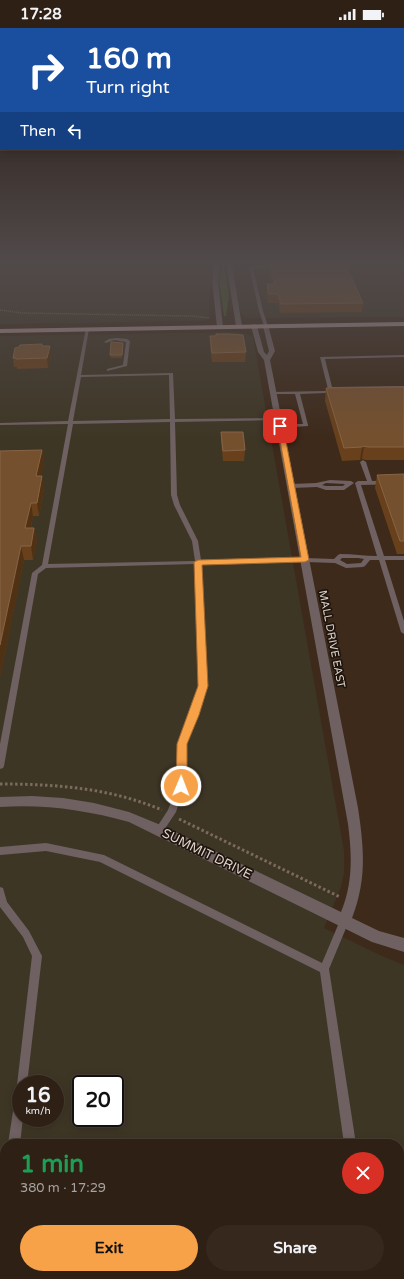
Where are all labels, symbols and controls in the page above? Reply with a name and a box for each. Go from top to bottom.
text: 17:28 [20,5,62,23]
text: 160 m [86,42,172,76]
icon: right [20,44,72,96]
text: Turn right [86,76,170,98]
icon: left [64,120,86,142]
text: Then [20,122,56,140]
pin [263,409,297,443]
icon: arrive [269,415,291,437]
street label: MALL DRIVE EAST [316,589,348,689]
position arrow [160,765,202,807]
street label: SUMMIT DRIVE [159,825,255,883]
speed limit sign: 20 [72,1075,124,1127]
text: 16 [25,1084,51,1108]
text: km/h [25,1105,51,1117]
text: 1 min [20,1150,84,1179]
button: close [342,1152,384,1194]
text: 380 m · 17:29 [20,1180,106,1196]
button: Exit [20,1225,198,1271]
button: Share [206,1225,384,1271]

